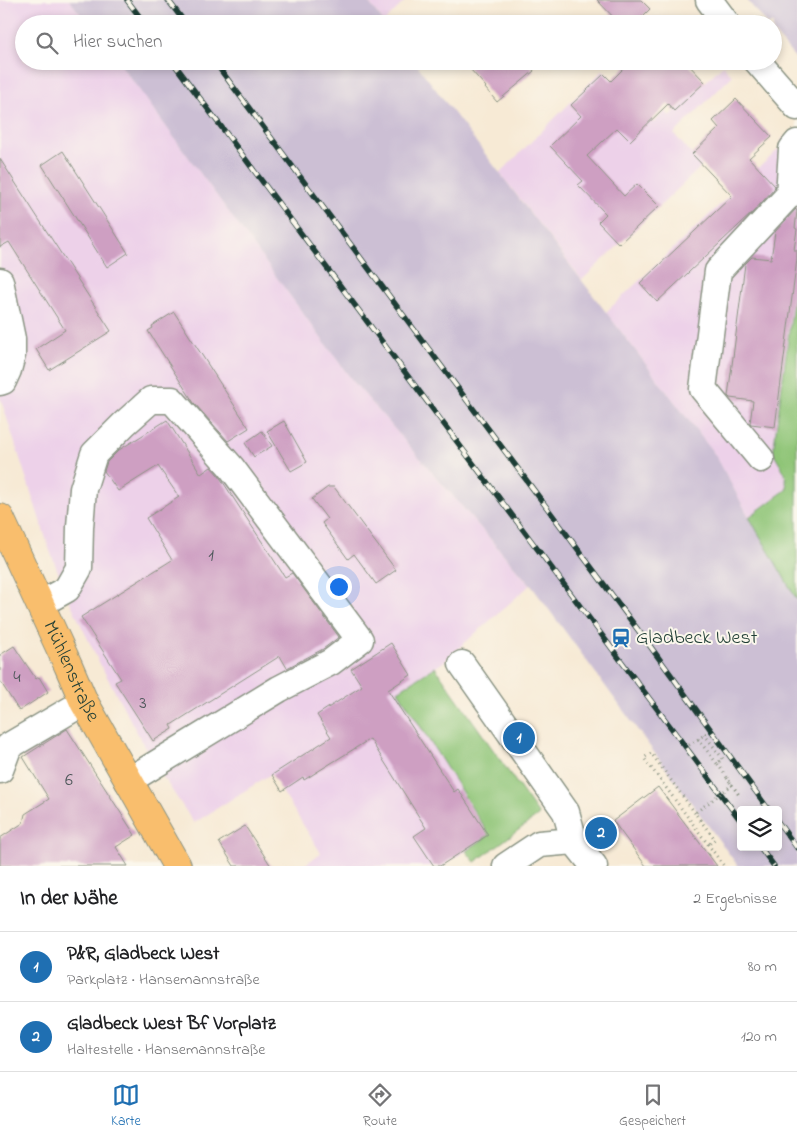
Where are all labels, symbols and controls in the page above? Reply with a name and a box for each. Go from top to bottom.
search box [15,15,782,70]
icon: search [33,29,61,57]
text: Hier suchen [73,29,162,56]
house number: 1 [208,543,214,569]
your location [326,574,352,600]
street label: Mühlenstraße [35,616,107,727]
place label: Gladbeck West [636,624,758,653]
station icon: Gladbeck West [610,627,632,649]
house number: 4 [13,665,21,691]
house number: 3 [139,691,147,717]
pin: 1 [503,719,535,757]
house number: 6 [65,768,73,794]
map controls [737,806,782,851]
button: layers [737,806,782,851]
pin: 2 [585,814,617,852]
text: In der Nähe [20,884,118,914]
text: 2 Ergebnisse [693,887,777,911]
text: P&R, Gladbeck West [67,941,219,968]
text: 1 [33,955,39,979]
text: 80 m [748,955,777,979]
text: Parkplatz · Hansemannstraße [67,968,260,992]
text: Gladbeck West Bf Vorplatz [67,1011,276,1038]
text: 2 [32,1025,40,1049]
text: 120 m [741,1025,777,1049]
text: Haltestelle · Hansemannstraße [67,1038,265,1062]
tab: Karte [111,1081,141,1132]
tab: Route [363,1081,397,1132]
tab: Gespeichert [619,1081,686,1132]

